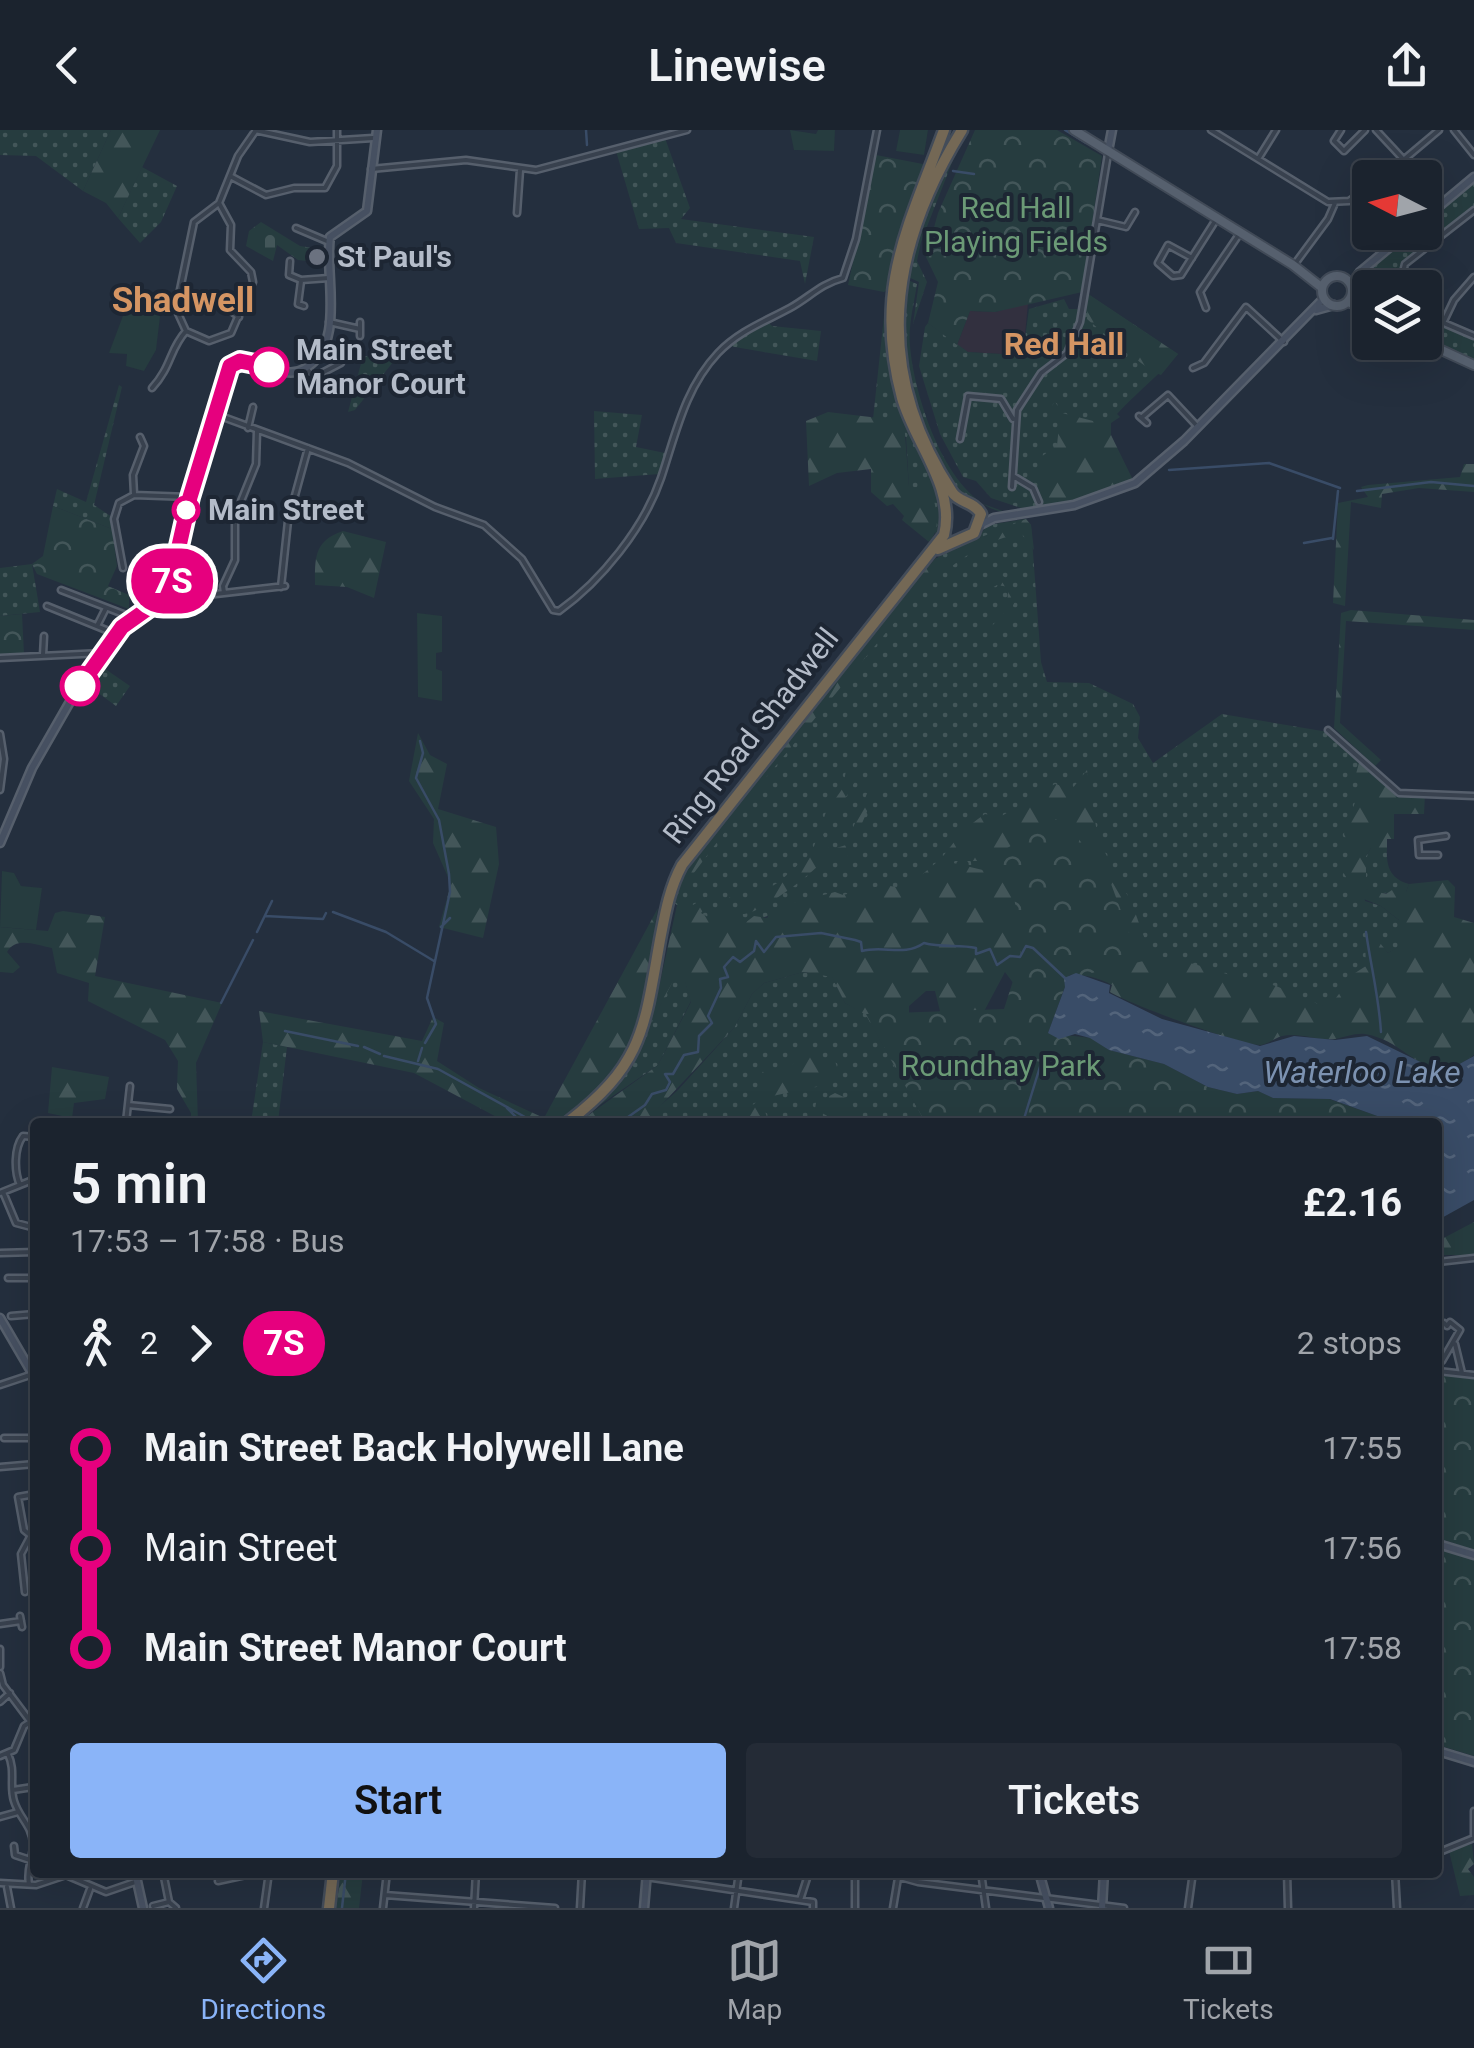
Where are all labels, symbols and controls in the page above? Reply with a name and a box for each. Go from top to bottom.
icon: back [40,38,95,93]
icon: share [1379,38,1434,93]
text: Linewise [648,39,826,92]
north arrow [1352,160,1442,250]
map controls [1352,160,1442,360]
park label: Red Hall Playing Fields [924,190,1108,259]
place label: St Paul's [337,239,452,274]
marker: St Paul's [306,246,328,268]
button: layers [1352,270,1442,360]
district label: Shadwell [112,280,254,321]
district label: Red Hall [1004,325,1124,363]
place label: Main Street Manor Court [296,332,466,401]
marker: Main Street Manor Court [250,348,288,386]
place label: Main Street [208,492,364,527]
marker: Main Street [173,497,199,523]
line badge: 7S [127,548,217,614]
text: 7S [151,561,193,602]
street label: Ring Road Shadwell [656,621,846,850]
unlabelled marker [61,667,99,705]
park label: Roundhay Park [901,1048,1102,1083]
water label: Waterloo Lake [1263,1053,1461,1091]
text: 5 min [70,1152,208,1216]
text: £2.16 [1303,1181,1402,1225]
text: 17:53 – 17:58 · Bus [70,1222,345,1260]
icon: walk [70,1316,125,1371]
icon: forward [173,1316,228,1371]
text: 7S [263,1323,305,1364]
text: 2 [140,1324,158,1362]
text: 2 stops [1297,1324,1402,1362]
text: Main Street Back Holywell Lane [144,1426,684,1470]
text: 17:55 [1322,1429,1402,1467]
text: Main Street [144,1526,338,1570]
text: 17:56 [1322,1529,1402,1567]
text: Main Street Manor Court [144,1626,567,1670]
text: 17:58 [1322,1629,1402,1667]
button: Start [70,1743,726,1858]
button: Tickets [746,1743,1402,1858]
tab: Directions [200,1933,326,2026]
tab: Map [727,1933,782,2026]
tab: Tickets [1183,1933,1274,2026]

